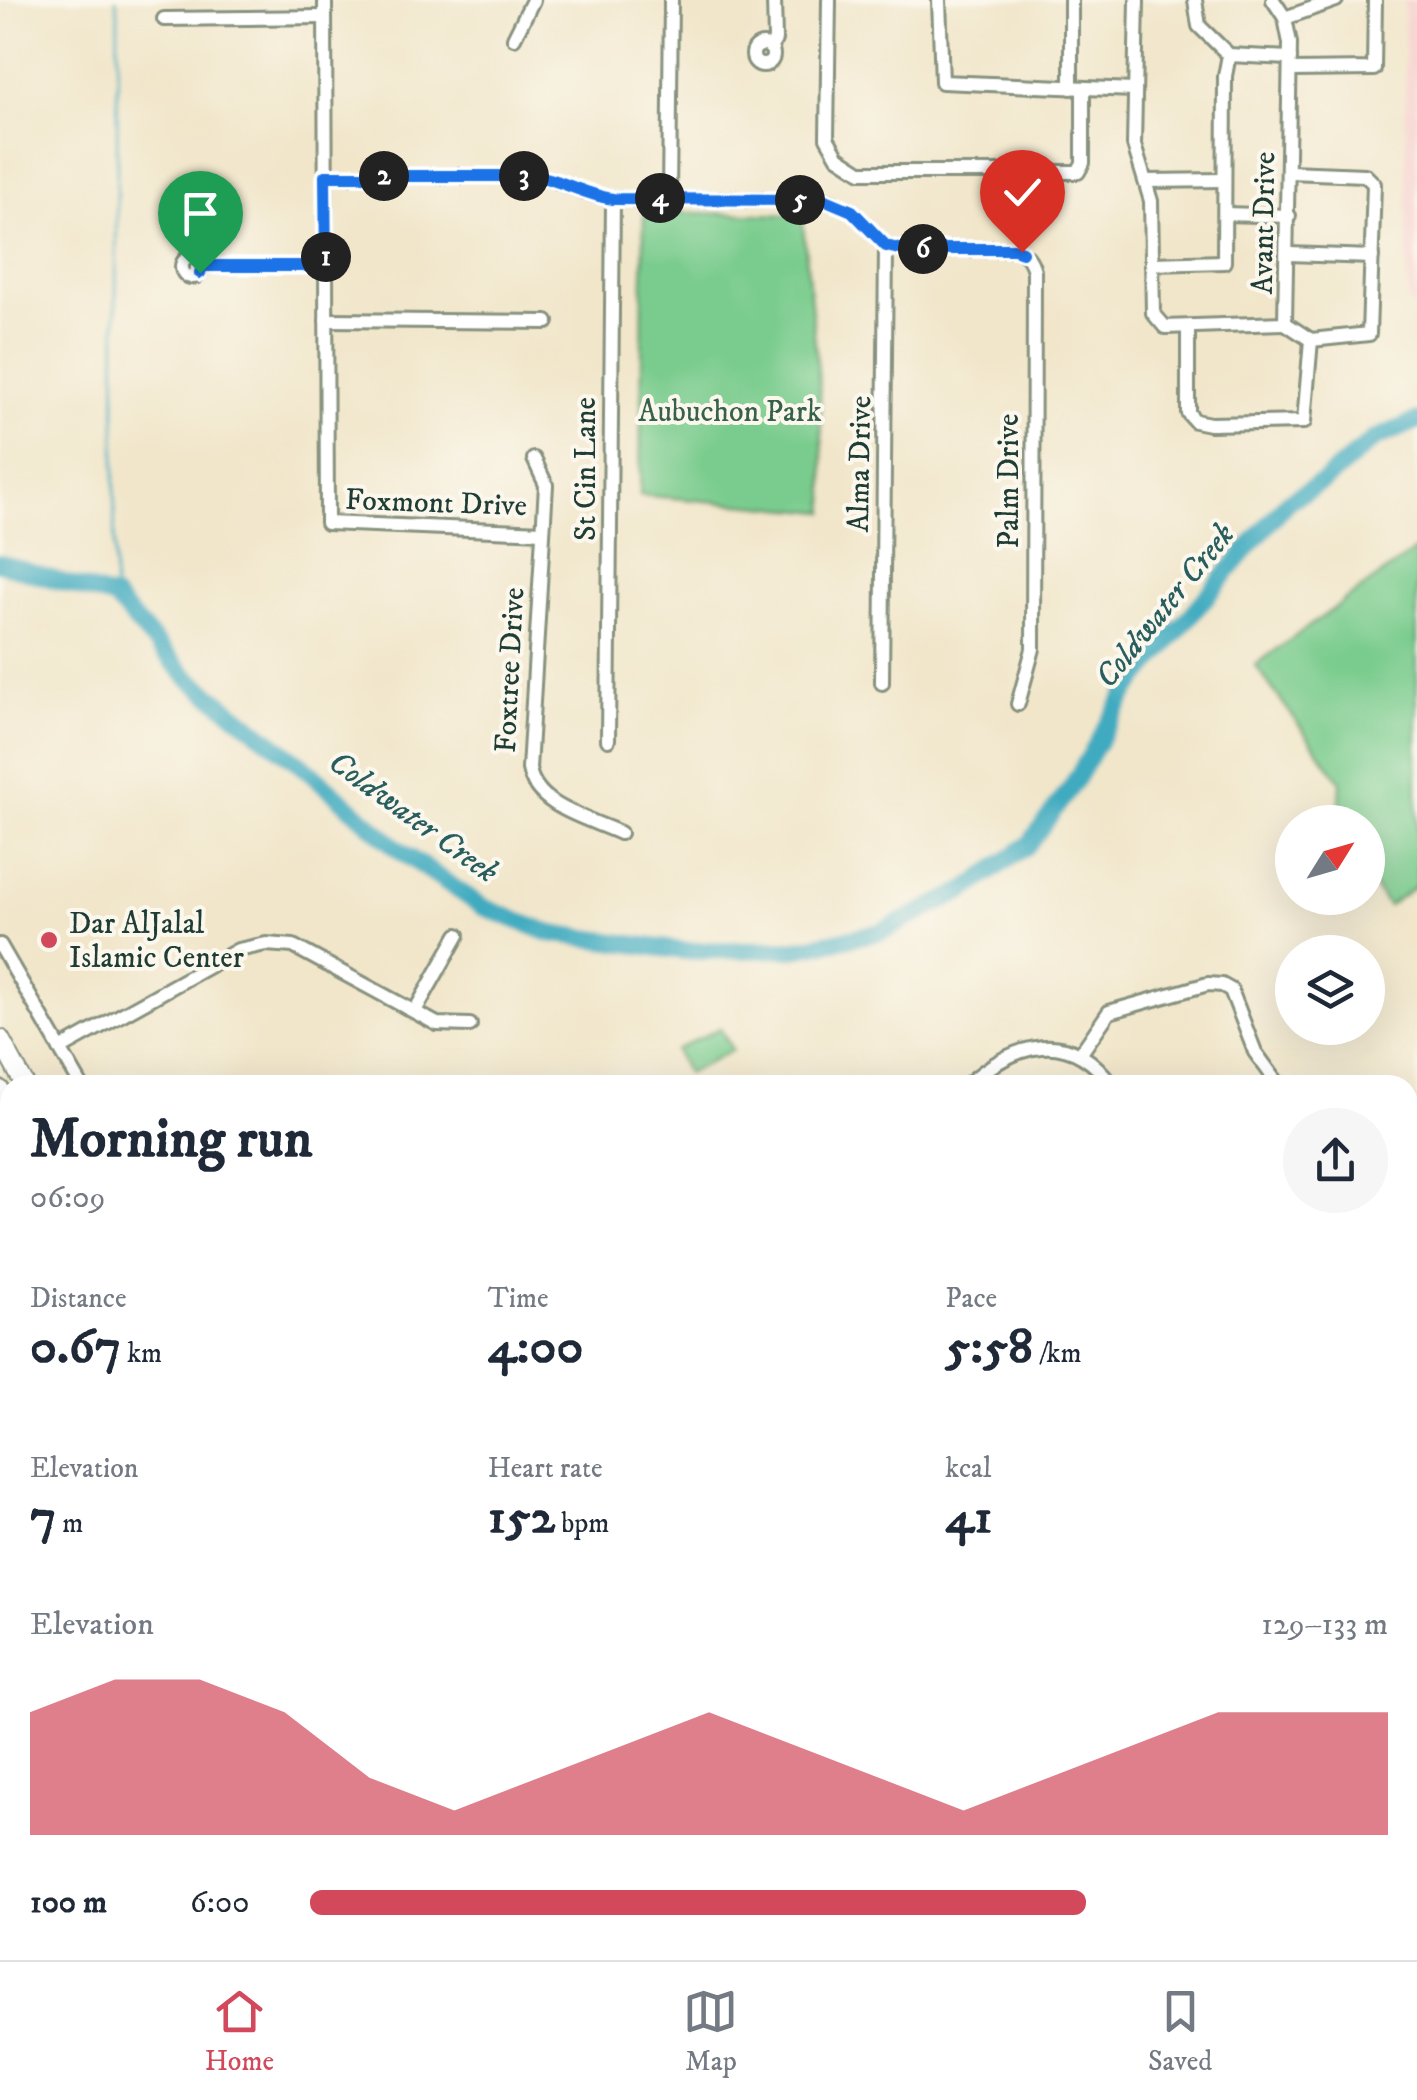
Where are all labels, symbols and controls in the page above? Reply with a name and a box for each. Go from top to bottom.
pin [980,150,1065,253]
pin: 2 [359,151,409,201]
pin: 3 [499,151,549,201]
street label: Avant Drive [1245,151,1284,295]
text: 2 [377,158,391,193]
text: 3 [519,158,529,193]
icon: check [995,165,1050,220]
pin [158,171,243,274]
pin: 4 [635,173,685,223]
pin: 5 [775,175,825,225]
text: 4 [652,180,668,215]
text: 5 [793,182,807,217]
icon: arrive [173,186,228,241]
pin: 6 [898,224,948,274]
text: 6 [916,231,930,266]
pin: 1 [301,232,351,282]
text: 1 [321,239,331,274]
park label: Aubuchon Park [638,394,822,431]
street label: Alma Drive [841,395,880,533]
street label: St Cin Lane [568,397,605,541]
street label: Palm Drive [991,414,1028,548]
street label: Foxmont Drive [344,482,528,525]
water label: Coldwater Creek [1087,515,1244,697]
street label: Foxtree Drive [488,586,533,754]
water label: Coldwater Creek [320,743,506,893]
north arrow [1275,805,1385,915]
map controls [1275,805,1385,1045]
place label: Dar AlJalal Islamic Center [69,906,244,977]
marker: Dar AlJalal Islamic Center [38,929,60,951]
button: layers [1275,935,1385,1045]
text: Morning run [30,1106,312,1175]
button: share [1283,1108,1388,1213]
text: 06:09 [30,1178,105,1218]
text: Distance [30,1281,126,1316]
text: Time [488,1281,548,1316]
text: Pace [945,1281,997,1316]
text: 0.67 [30,1316,121,1379]
text: 4:00 [488,1316,583,1379]
text: 5:58 [945,1316,1033,1379]
text: km [121,1336,162,1371]
text: /km [1033,1336,1082,1371]
text: Elevation [30,1451,138,1486]
text: Heart rate [488,1451,603,1486]
text: kcal [945,1451,991,1486]
text: 7 [30,1486,56,1549]
text: 152 [488,1486,555,1549]
text: 41 [945,1486,992,1549]
text: m [56,1506,83,1541]
text: bpm [555,1506,609,1541]
text: Elevation [30,1605,154,1645]
text: 129–133 m [1261,1605,1388,1645]
text: 100 m [30,1883,107,1923]
text: 6:00 [190,1883,249,1923]
tab: Home [205,1984,274,2079]
tab: Map [683,1984,738,2079]
tab: Saved [1148,1984,1212,2079]

